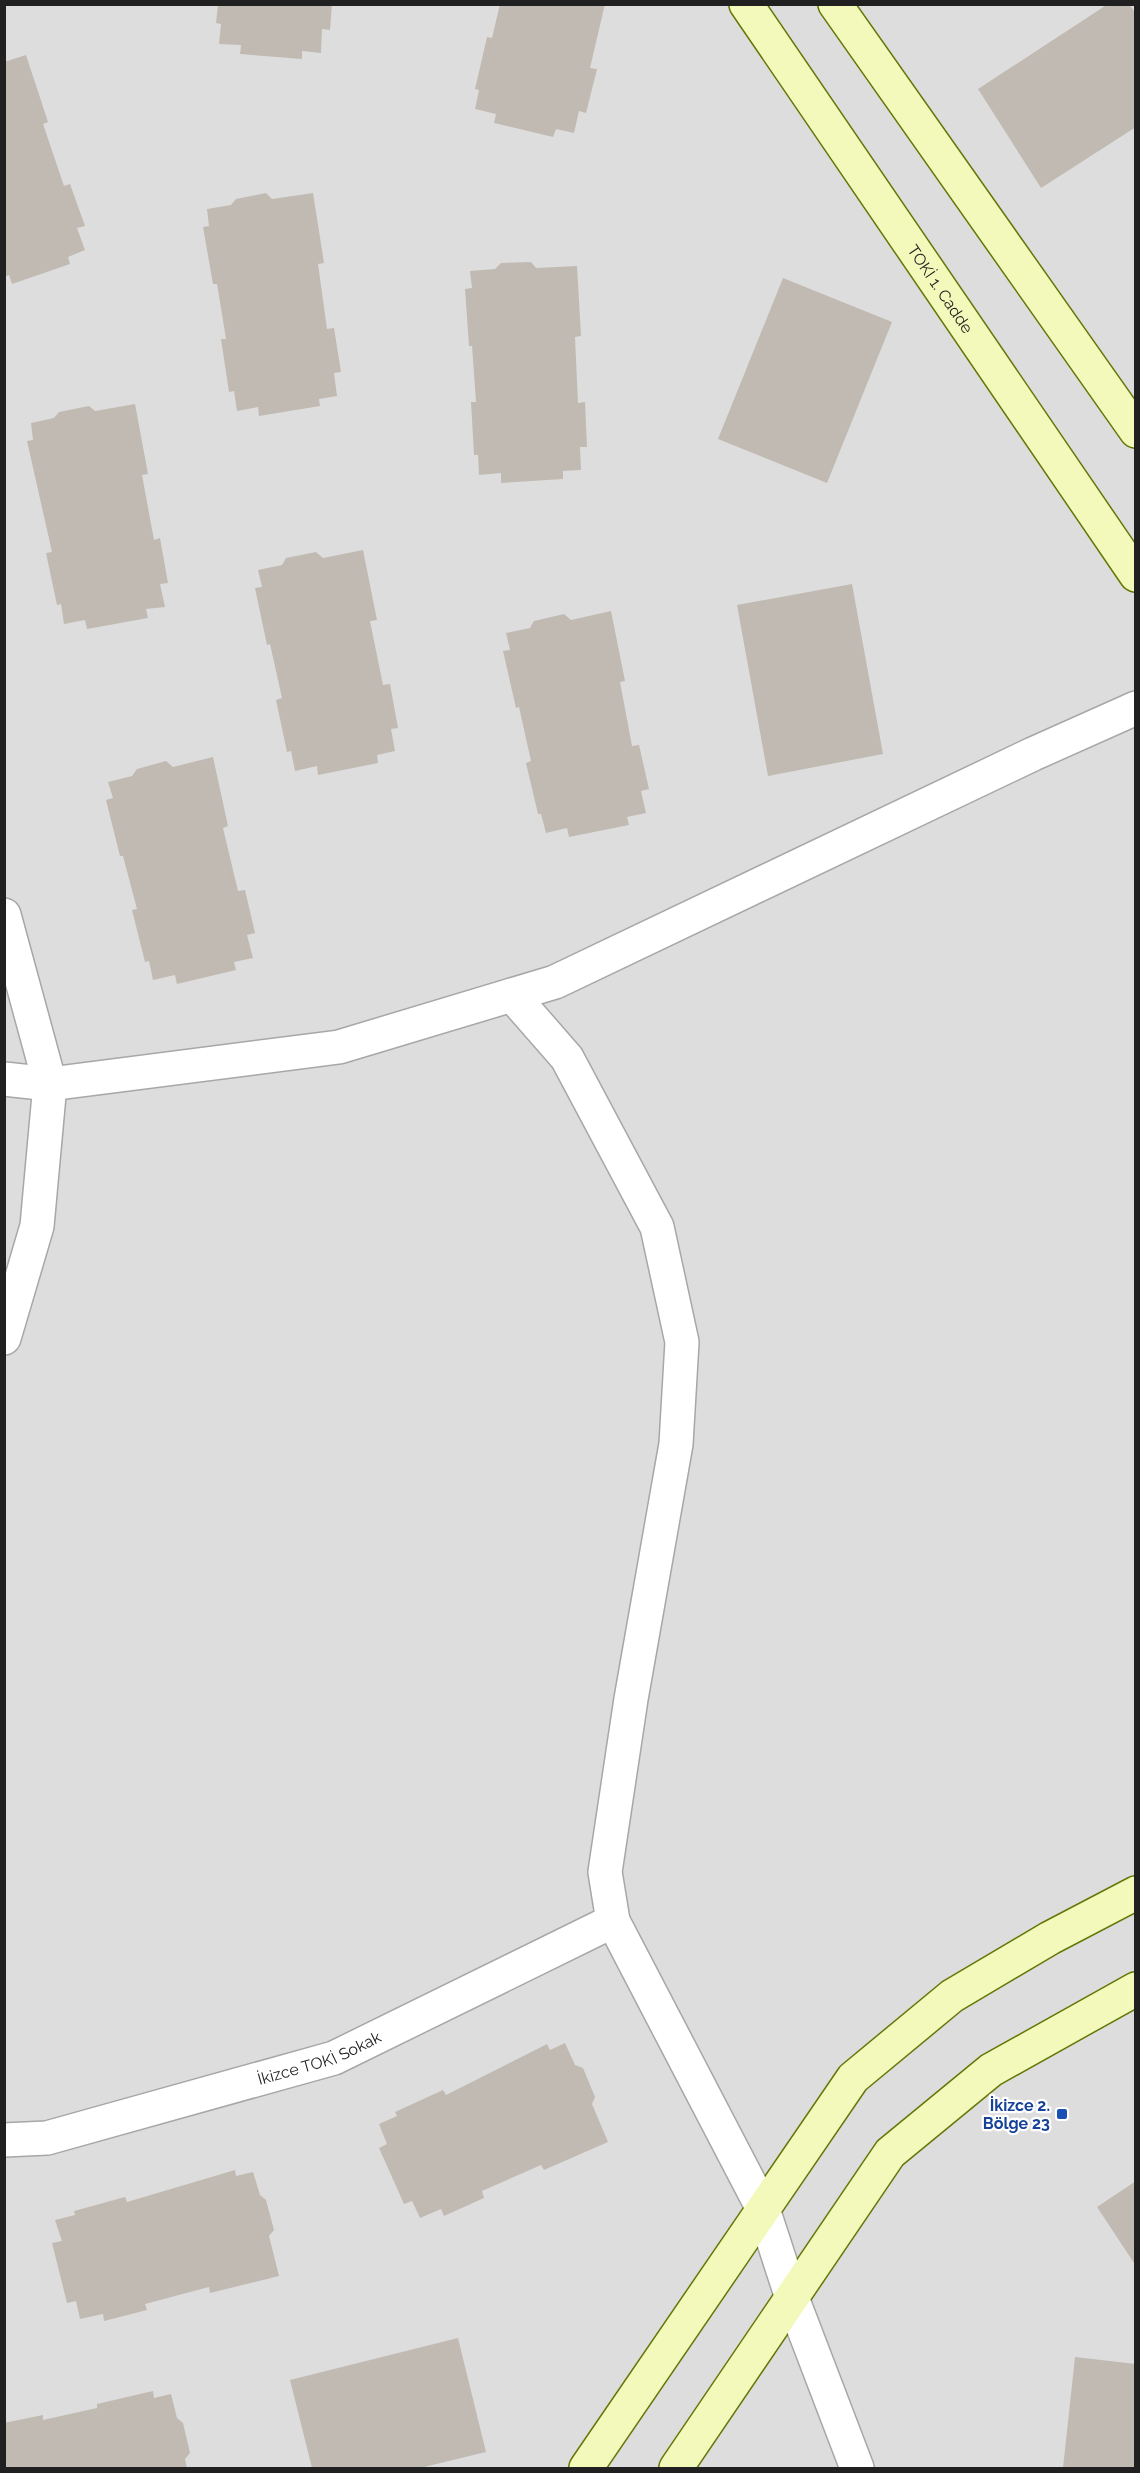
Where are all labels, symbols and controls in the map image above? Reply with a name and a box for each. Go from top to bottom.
street label: TOKİ 1. Cadde [904,241,977,337]
street label: İkizce TOKİ Sokak [255,2027,384,2088]
place label: İkizce 2. Bölge 23 [983,2095,1050,2133]
marker: İkizce 2. Bölge 23 [1055,2107,1069,2121]

